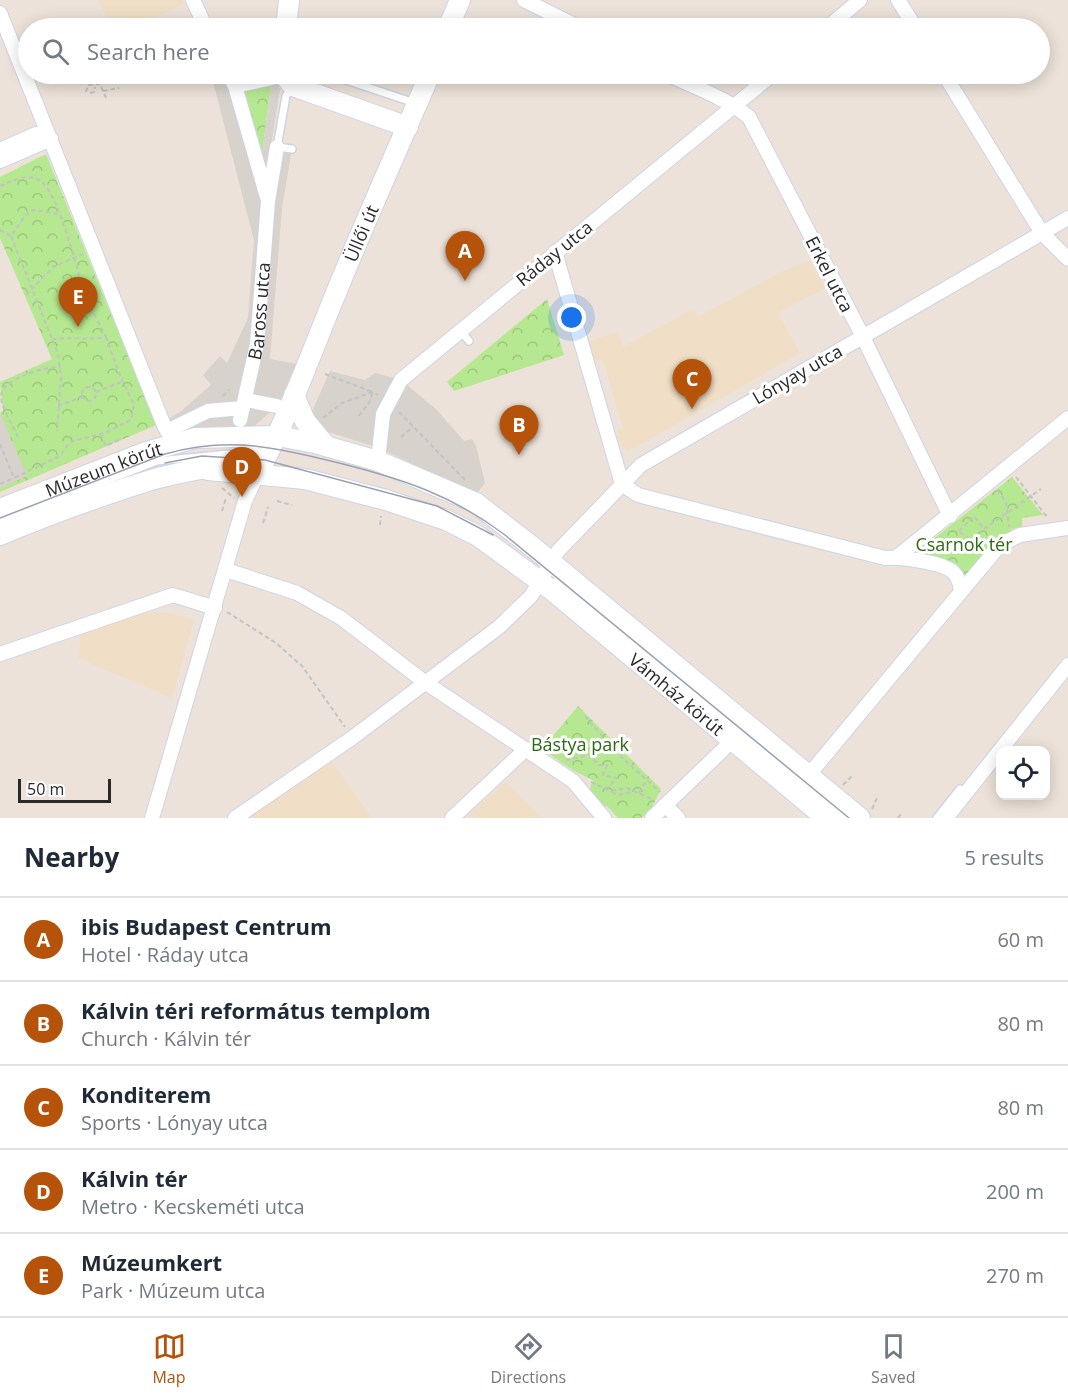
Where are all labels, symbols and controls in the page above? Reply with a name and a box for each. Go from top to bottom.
search box [18,18,1050,84]
icon: search [39,35,72,68]
text: Search here [87,36,210,66]
street label: Üllői út [338,201,384,265]
street label: Ráday utca [511,215,597,291]
pin: A [446,232,484,281]
street label: Erkel utca [801,232,859,316]
street label: Baross utca [242,261,275,362]
pin: E [58,278,98,327]
your location [557,303,586,332]
street label: Lónyay utca [748,339,846,409]
pin: C [672,360,712,409]
pin: B [500,406,538,455]
street label: Múzeum körút [42,436,165,502]
pin: D [222,448,262,497]
park label: Csarnok tér [915,532,1013,556]
street label: Vámház körút [624,647,729,740]
park label: Bástya park [531,732,630,756]
map controls [996,746,1050,800]
button: locate [996,746,1050,800]
scale bar [18,776,111,804]
text: 50 m [27,778,64,800]
text: Nearby [24,839,119,875]
text: 5 results [964,844,1044,871]
text: ibis Budapest Centrum [81,911,332,941]
text: A [37,926,50,953]
text: 60 m [997,926,1044,953]
text: Hotel · Ráday utca [81,941,249,968]
text: Kálvin téri református templom [81,995,431,1025]
text: B [37,1010,50,1037]
text: 80 m [997,1010,1044,1037]
text: Church · Kálvin tér [81,1025,251,1052]
text: Konditerem [81,1079,211,1109]
text: C [37,1094,50,1121]
text: 80 m [997,1094,1044,1121]
text: Sports · Lónyay utca [81,1109,268,1136]
text: Kálvin tér [81,1163,188,1193]
text: D [36,1178,51,1205]
text: 200 m [986,1178,1044,1205]
text: Metro · Kecskeméti utca [81,1193,305,1220]
text: Múzeumkert [81,1247,222,1277]
text: E [38,1262,49,1289]
text: 270 m [986,1262,1044,1289]
text: Park · Múzeum utca [81,1277,265,1304]
tab: Map [152,1330,186,1388]
tab: Directions [490,1330,566,1388]
tab: Saved [871,1330,916,1388]

